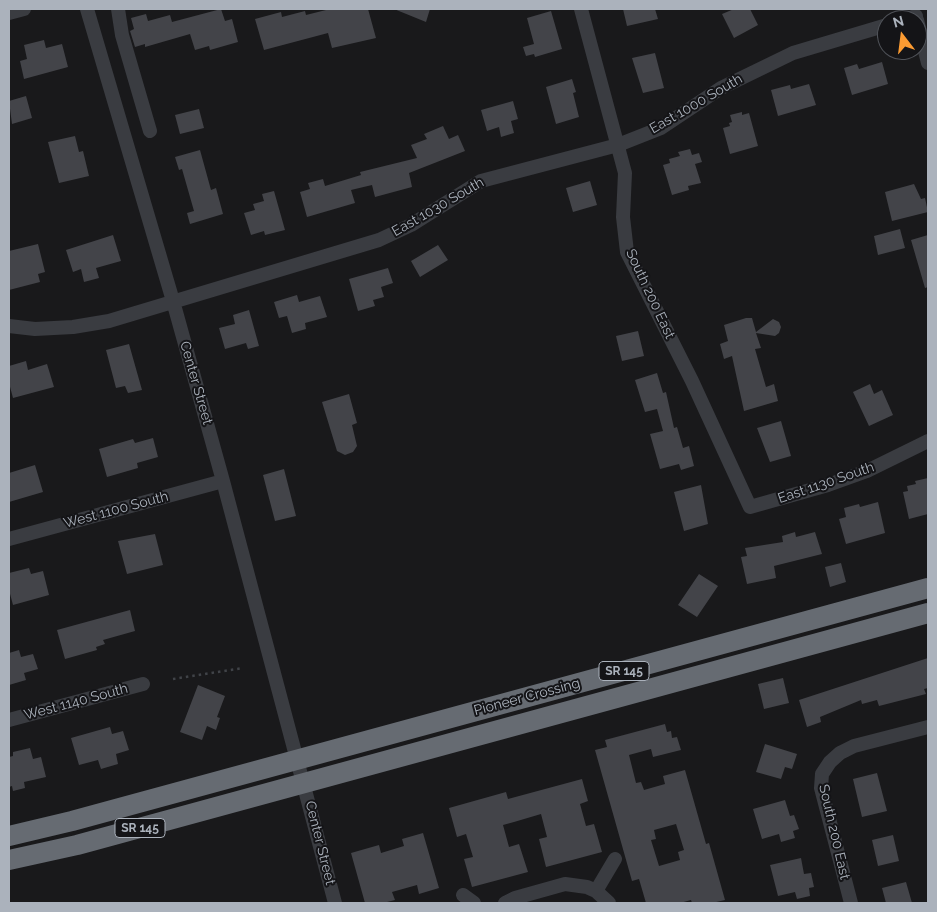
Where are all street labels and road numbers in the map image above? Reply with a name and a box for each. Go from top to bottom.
street label: East 1000 South [647,71,745,137]
street label: East 1030 South [389,174,487,240]
street label: South 200 East [622,246,678,342]
street label: Center Street [176,339,216,427]
street label: East 1130 South [776,459,876,507]
street label: West 1100 South [62,488,170,532]
road number: SR 145 [599,661,649,680]
street label: Pioneer Crossing [472,675,582,719]
street label: West 1140 South [22,680,130,724]
street label: South 200 East [815,783,853,881]
street label: Center Street [301,799,339,887]
road number: SR 145 [115,818,165,838]

